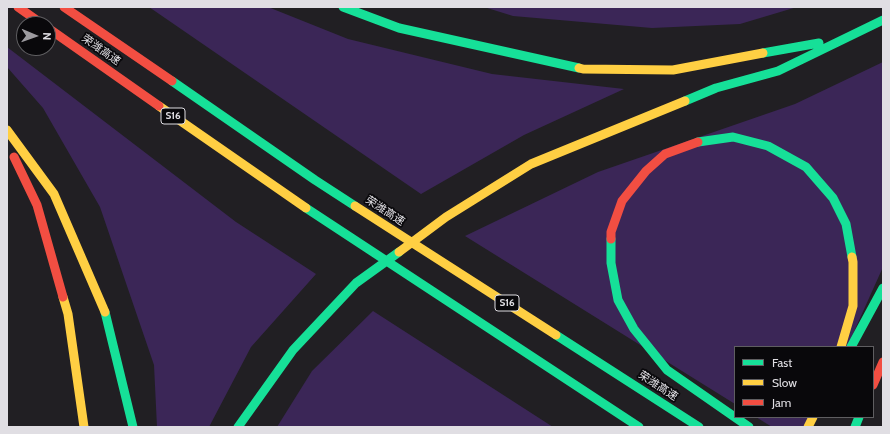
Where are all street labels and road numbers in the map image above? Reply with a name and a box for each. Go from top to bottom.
street label: 荣潍高速 [79,32,123,68]
road number: S16 [161,108,185,124]
street label: 荣潍高速 [363,193,407,229]
road number: S16 [495,295,519,311]
street label: 荣潍高速 [636,368,680,404]

